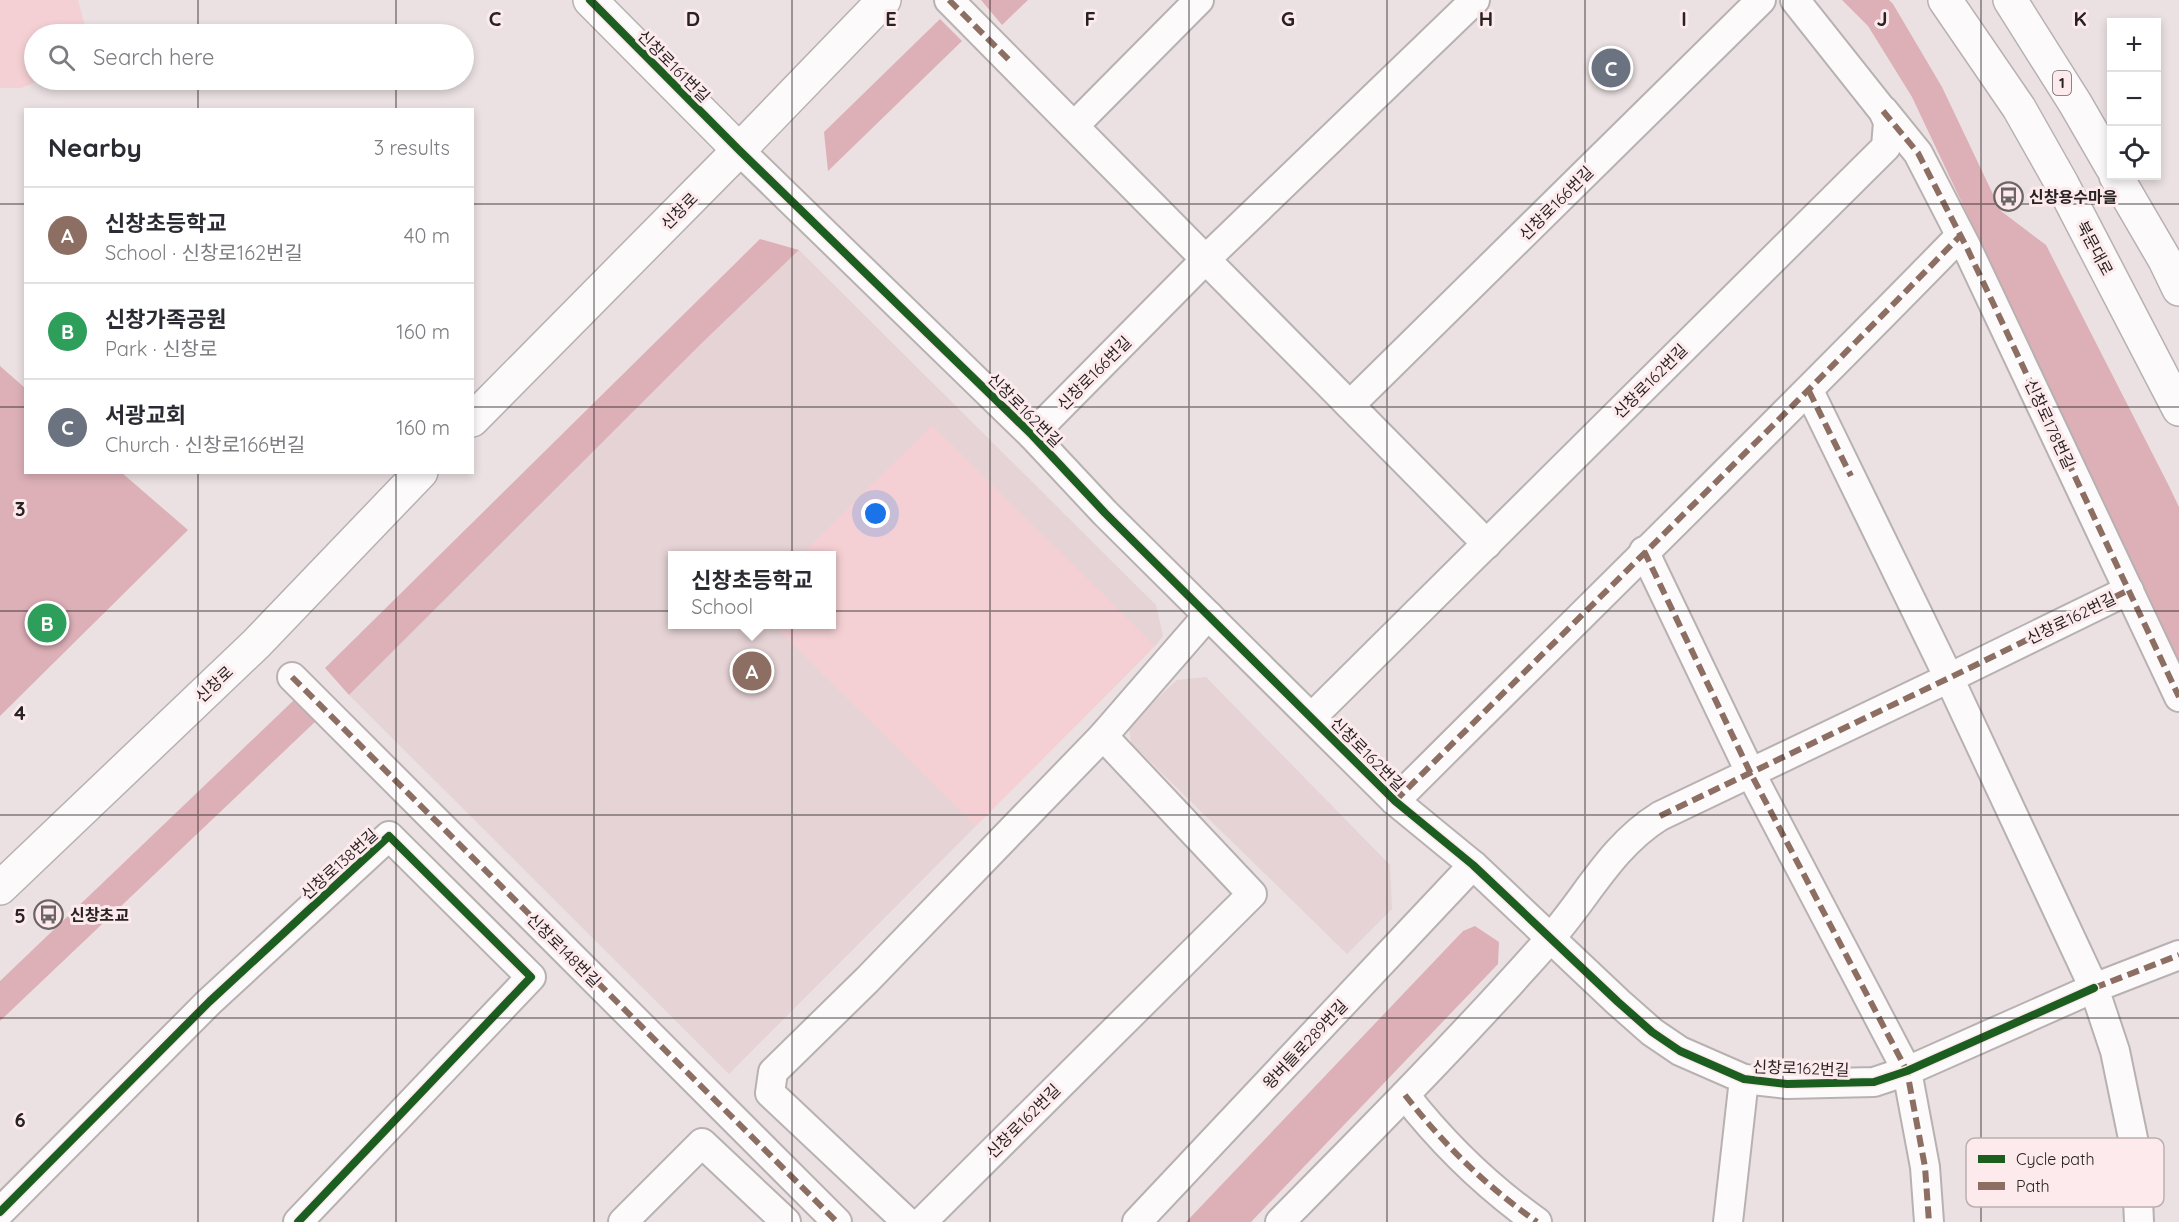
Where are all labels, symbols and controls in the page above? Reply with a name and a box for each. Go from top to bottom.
text: C [489,6,502,31]
text: D [686,6,700,31]
text: E [885,6,897,31]
text: F [1084,6,1096,31]
text: G [1281,6,1295,31]
text: H [1479,6,1493,31]
text: I [1681,6,1687,31]
text: J [1876,6,1888,31]
text: K [2073,6,2087,31]
map controls [2107,18,2161,180]
button: + [2107,18,2161,72]
search box [24,24,474,90]
street label: 신창로161번길 [634,26,714,106]
icon: search [45,41,78,74]
text: Search here [93,43,214,71]
pin: C [1592,46,1630,90]
road number: 1 [2053,71,2071,95]
button: − [2107,72,2161,126]
button: locate [2107,126,2161,180]
text: Nearby [48,131,142,164]
text: 3 results [374,135,450,160]
street label: 신창로166번길 [1515,162,1597,244]
bus stop icon: 신창용수마을 [1992,181,2024,213]
place label: 신창용수마을 [2029,187,2118,207]
street label: 신창로 [656,188,702,234]
text: 신창초등학교 [105,209,226,237]
street label: 북문대로 [2072,217,2118,279]
text: A [61,223,74,248]
text: 40 m [404,223,450,248]
text: School · 신창로162번길 [105,240,303,265]
text: 신창가족공원 [105,305,226,333]
text: B [61,319,74,344]
text: 160 m [396,319,450,344]
street label: 신창로166번길 [1053,332,1135,414]
text: Park · 신창로 [105,336,217,361]
street label: 신창로162번길 [1609,340,1691,422]
street label: 신창로162번길 [984,369,1066,451]
street label: 신창로178번길 [2021,376,2079,472]
text: 서광교회 [105,401,186,429]
text: C [61,415,74,440]
text: 160 m [396,415,450,440]
text: Church · 신창로166번길 [105,432,306,457]
text: 3 [15,496,25,521]
your location [861,499,890,528]
popup [668,551,836,629]
text: 신창초등학교 [691,566,813,594]
street label: 신창로162번길 [2023,588,2119,648]
text: School [691,594,753,619]
pin: B [28,600,66,646]
pin: A [732,648,771,694]
street label: 신창로 [191,661,237,706]
text: 4 [14,700,26,725]
street label: 신창로162번길 [1327,713,1409,795]
street label: 신창로138번길 [296,824,382,904]
bus stop icon: 신창초교 [33,899,65,931]
text: 5 [14,903,26,928]
place label: 신창초교 [70,905,129,925]
street label: 신창로148번길 [523,909,605,991]
street label: 왕버들로289번길 [1259,995,1351,1093]
street label: 신창로162번길 [1752,1056,1850,1080]
street label: 신창로162번길 [982,1080,1064,1162]
text: 6 [14,1107,26,1132]
legend [1966,1138,2164,1207]
text: Cycle path [2016,1149,2095,1169]
text: Path [2016,1176,2050,1196]

